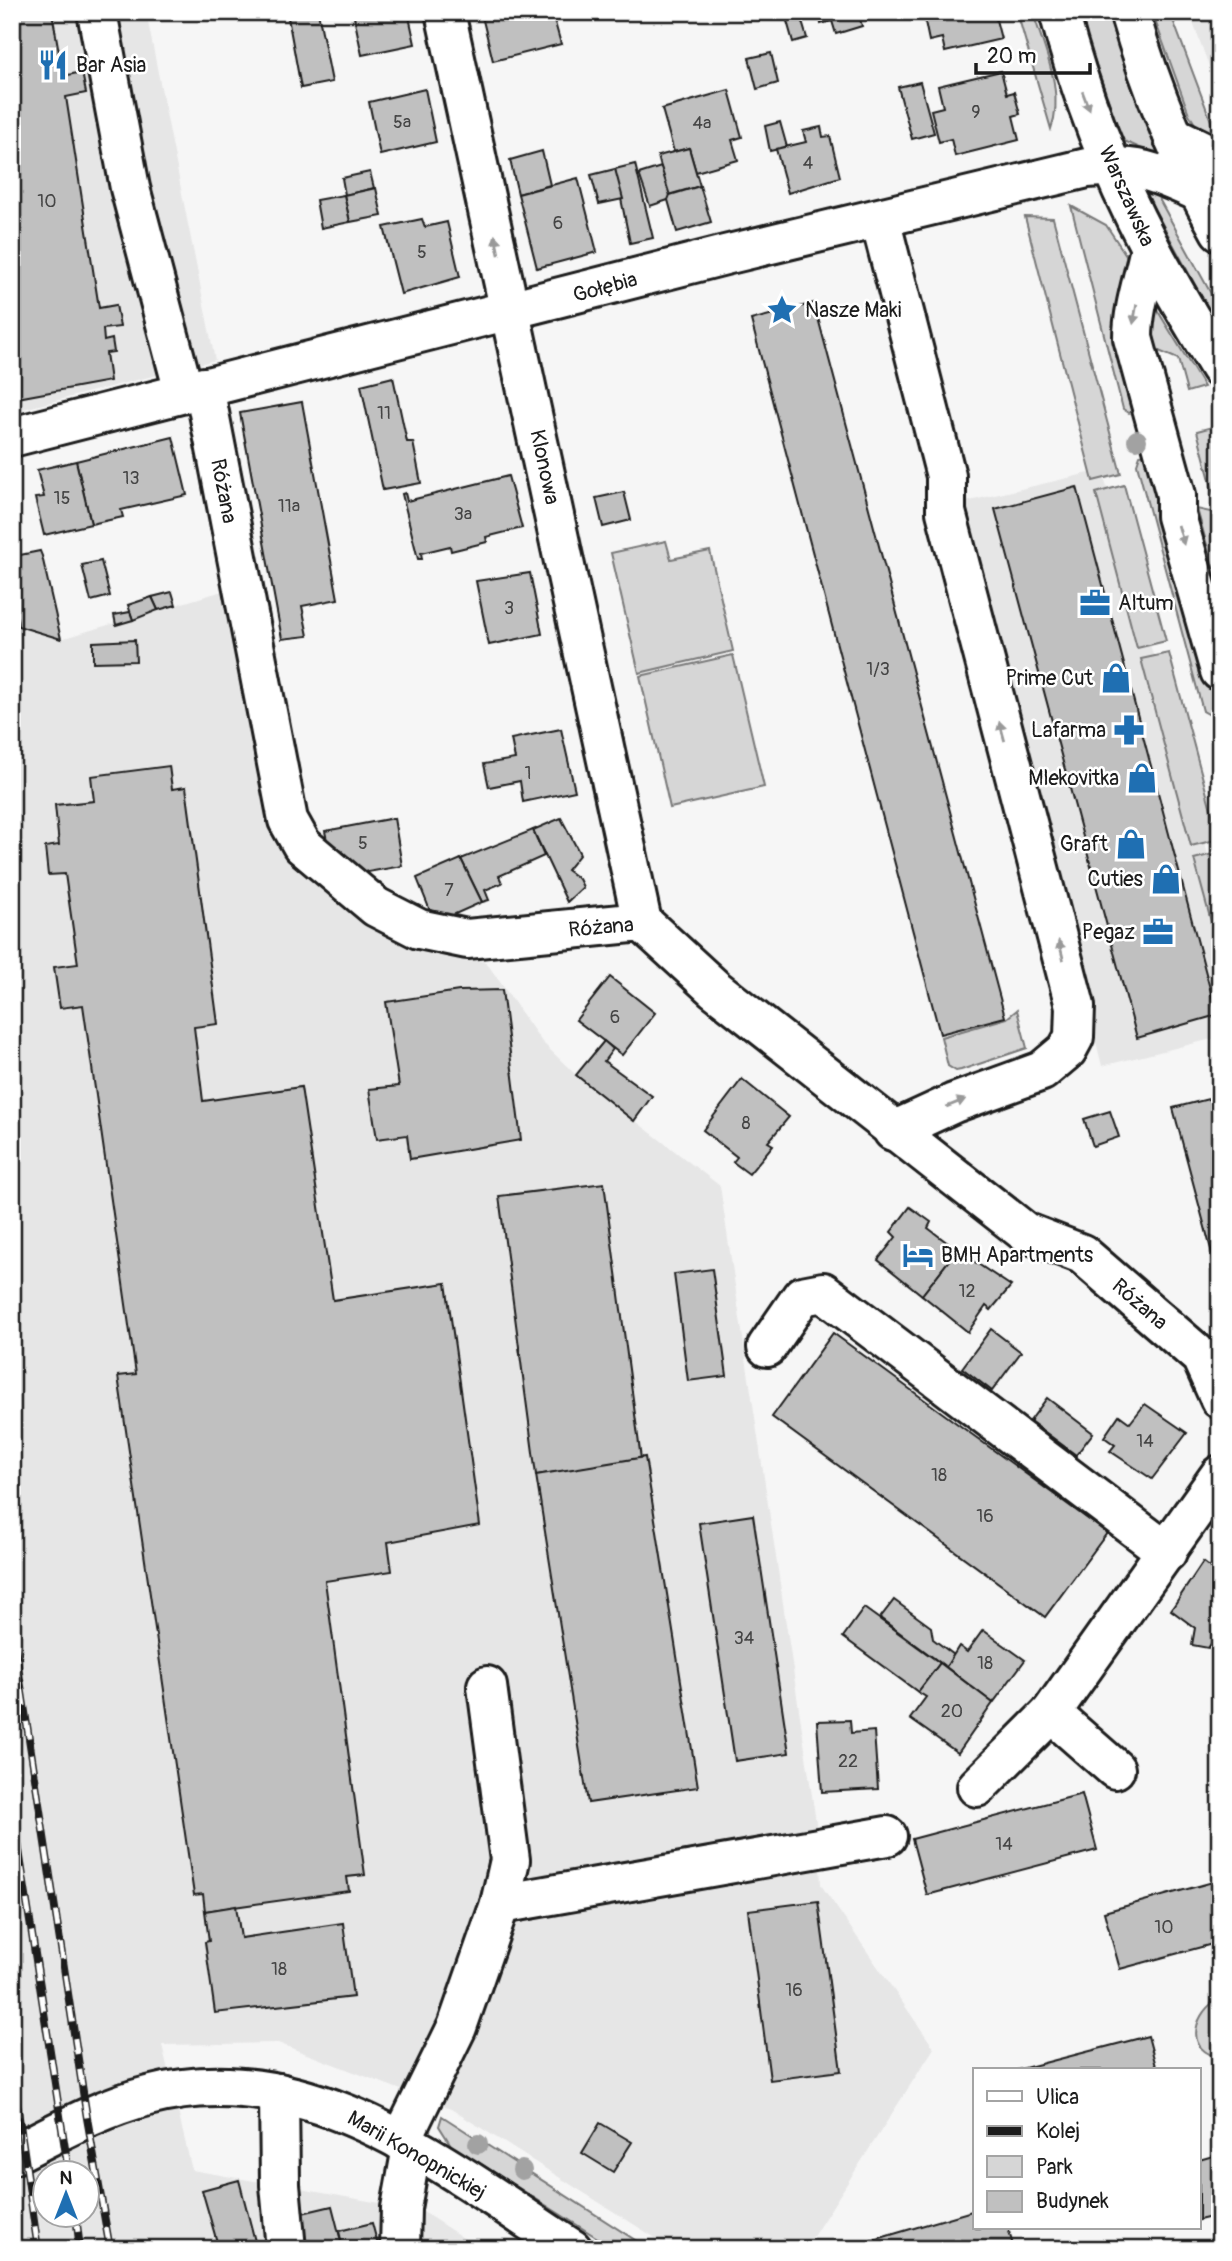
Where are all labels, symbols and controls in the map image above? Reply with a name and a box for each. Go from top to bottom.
scale bar [976,32,1090,76]
text: 20 m [987,43,1036,70]
restaurant icon: Bar Asia [36,48,70,82]
place label: Bar Asia [76,52,146,79]
one-way arrow [1081,90,1092,111]
house number: 9 [971,101,981,124]
house number: 5a [393,111,411,134]
house number: 4a [693,112,711,135]
street label: Warszawska [1092,142,1161,251]
house number: 4 [803,152,814,175]
house number: 10 [37,190,57,213]
house number: 6 [553,212,563,235]
one-way arrow [491,234,502,256]
house number: 5 [417,241,427,264]
street label: Gołębia [570,266,640,309]
place icon: Nasze Maki [765,293,799,327]
place label: Nasze Maki [805,297,902,324]
one-way arrow [1129,303,1140,325]
house number: 11 [377,402,391,425]
street label: Klonowa [523,427,566,507]
street label: Różana [204,456,243,526]
house number: 13 [122,467,140,490]
house number: 15 [54,487,70,510]
house number: 11a [278,495,300,518]
house number: 3a [454,503,472,526]
one-way arrow [1177,524,1187,545]
office icon: Altum [1078,586,1112,620]
place label: Altum [1118,590,1174,617]
house number: 3 [504,597,514,620]
house number: 1/3 [866,658,890,681]
shop icon: Prime Cut [1099,661,1133,695]
place label: Prime Cut [1006,665,1094,692]
pharmacy icon: Lafarma [1112,713,1146,747]
place label: Lafarma [1031,717,1106,744]
one-way arrow [997,720,1007,741]
shop icon: Mlekovitka [1125,761,1159,795]
house number: 1 [524,762,532,785]
place label: Mlekovitka [1028,765,1119,792]
shop icon: Graft [1114,827,1148,861]
place label: Graft [1060,831,1109,858]
house number: 5 [358,832,368,855]
shop icon: Cuties [1149,862,1183,896]
place label: Cuties [1088,866,1144,893]
house number: 7 [444,879,454,902]
street label: Różana [567,911,635,944]
office icon: Pegaz [1141,915,1175,949]
place label: Pegaz [1082,919,1135,946]
one-way arrow [1055,939,1066,961]
house number: 6 [610,1006,620,1029]
one-way arrow [945,1097,966,1108]
house number: 8 [741,1112,751,1135]
hotel icon: BMH Apartments [901,1238,935,1272]
place label: BMH Apartments [941,1242,1094,1269]
street label: Różana [1106,1273,1173,1336]
house number: 12 [958,1280,976,1303]
house number: 14 [1136,1430,1154,1453]
house number: 18 [931,1464,947,1487]
house number: 16 [976,1505,994,1528]
house number: 34 [734,1627,755,1650]
house number: 18 [977,1652,993,1675]
house number: 20 [941,1700,963,1723]
house number: 22 [838,1750,858,1773]
house number: 14 [995,1833,1013,1856]
house number: 10 [1154,1916,1174,1939]
house number: 18 [271,1958,287,1981]
house number: 16 [785,1979,803,2002]
legend [973,2068,1200,2230]
text: Ulica [1036,2084,1079,2111]
street label: Marii Konopnickiej [343,2105,491,2206]
text: Kolej [1036,2118,1080,2145]
text: Park [1036,2154,1073,2181]
north arrow [32,2160,102,2230]
text: N [60,2166,73,2190]
text: Budynek [1036,2188,1109,2215]

